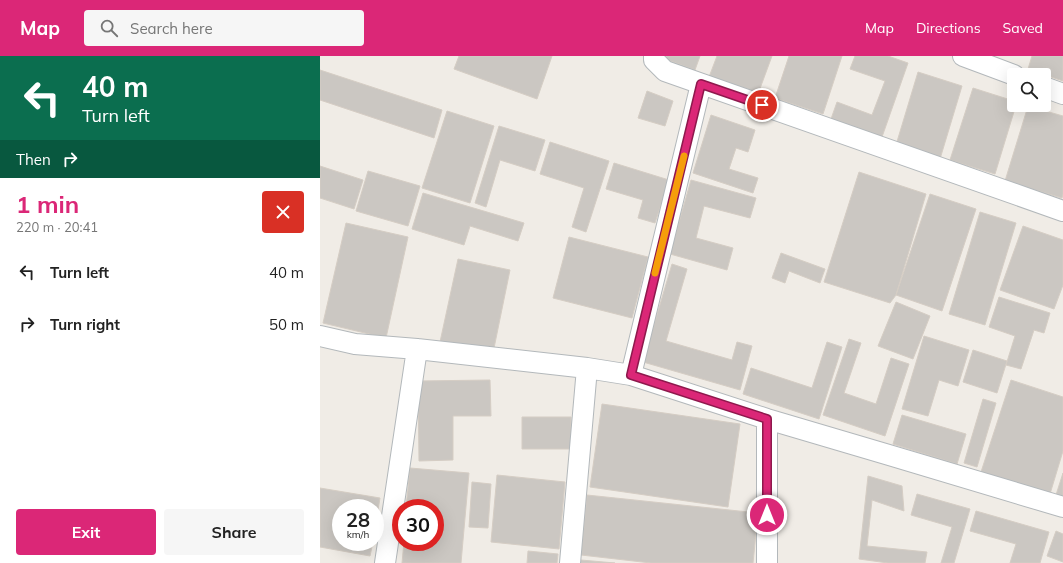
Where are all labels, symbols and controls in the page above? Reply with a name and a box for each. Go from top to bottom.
search box [84,10,364,46]
text: Map [20,16,60,40]
icon: search [98,17,120,39]
text: Search here [130,19,213,38]
text: Map [865,19,894,37]
text: Directions [916,19,981,37]
text: Saved [1003,19,1043,37]
map controls [1007,68,1051,112]
button: search [1007,68,1051,112]
text: 40 m [82,69,148,104]
icon: left [16,72,68,124]
pin [745,88,779,122]
icon: arrive [751,94,773,116]
text: Turn left [82,104,150,127]
icon: right [59,148,81,170]
text: Then [16,150,51,169]
text: 1 min [16,189,79,219]
button: close [262,191,304,233]
text: 220 m · 20:41 [16,219,98,235]
icon: left [16,261,38,283]
text: Turn left [50,263,109,282]
text: 40 m [269,263,304,282]
icon: right [16,313,38,335]
text: Turn right [50,315,120,334]
text: 50 m [269,315,304,334]
position arrow [746,494,788,536]
speed limit sign: 30 [392,499,444,551]
text: 28 [346,507,370,532]
button: Exit [16,509,156,555]
button: Share [164,509,304,555]
text: km/h [347,528,369,541]

